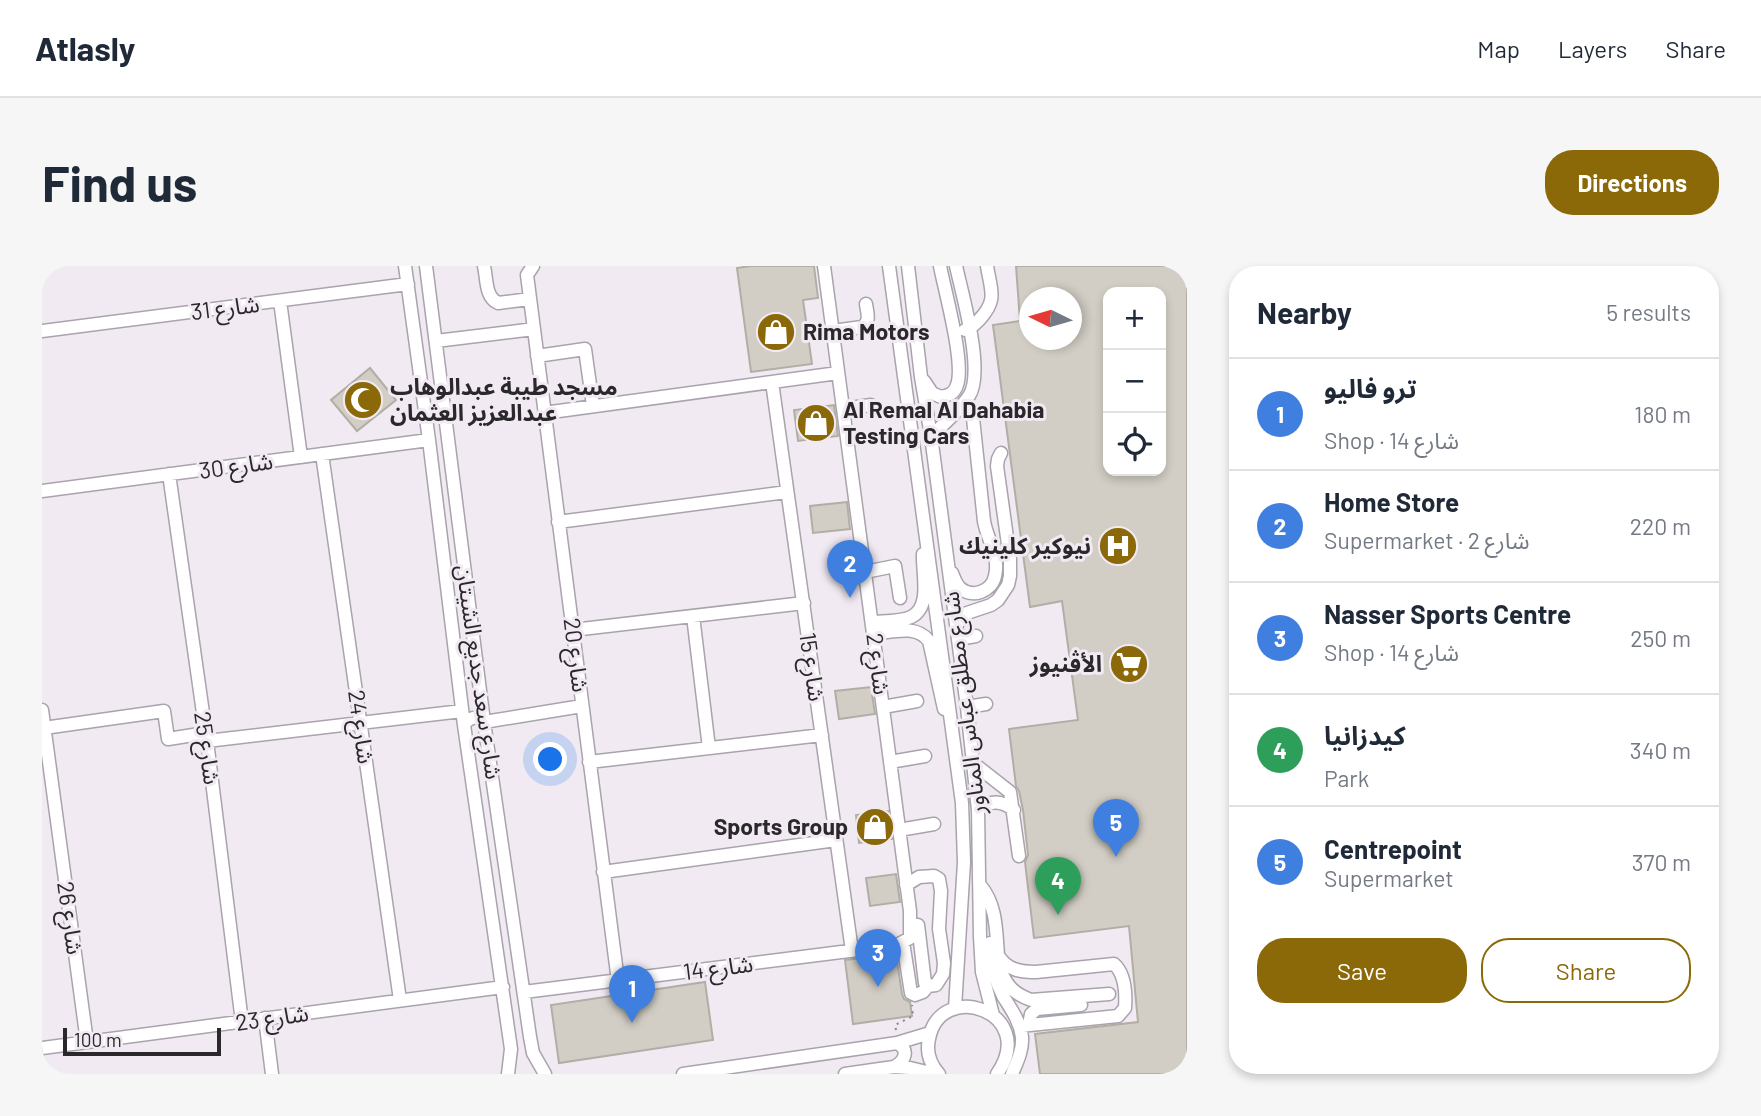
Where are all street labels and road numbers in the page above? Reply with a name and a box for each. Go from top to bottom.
street label: شارع 31 [189,289,261,329]
street label: شارع 30 [197,446,275,488]
street label: شارع سعد جديع الشيتان [447,563,509,782]
street label: شارع مطلق عباس المناور [935,589,995,817]
street label: شارع 20 [555,616,595,694]
street label: شارع 15 [790,631,832,704]
street label: شارع 2 [857,632,897,697]
street label: شارع 24 [339,688,381,766]
street label: شارع 25 [185,709,227,787]
street label: شارع 26 [48,879,90,957]
street label: شارع 14 [681,949,755,989]
street label: شارع 23 [234,998,311,1040]

